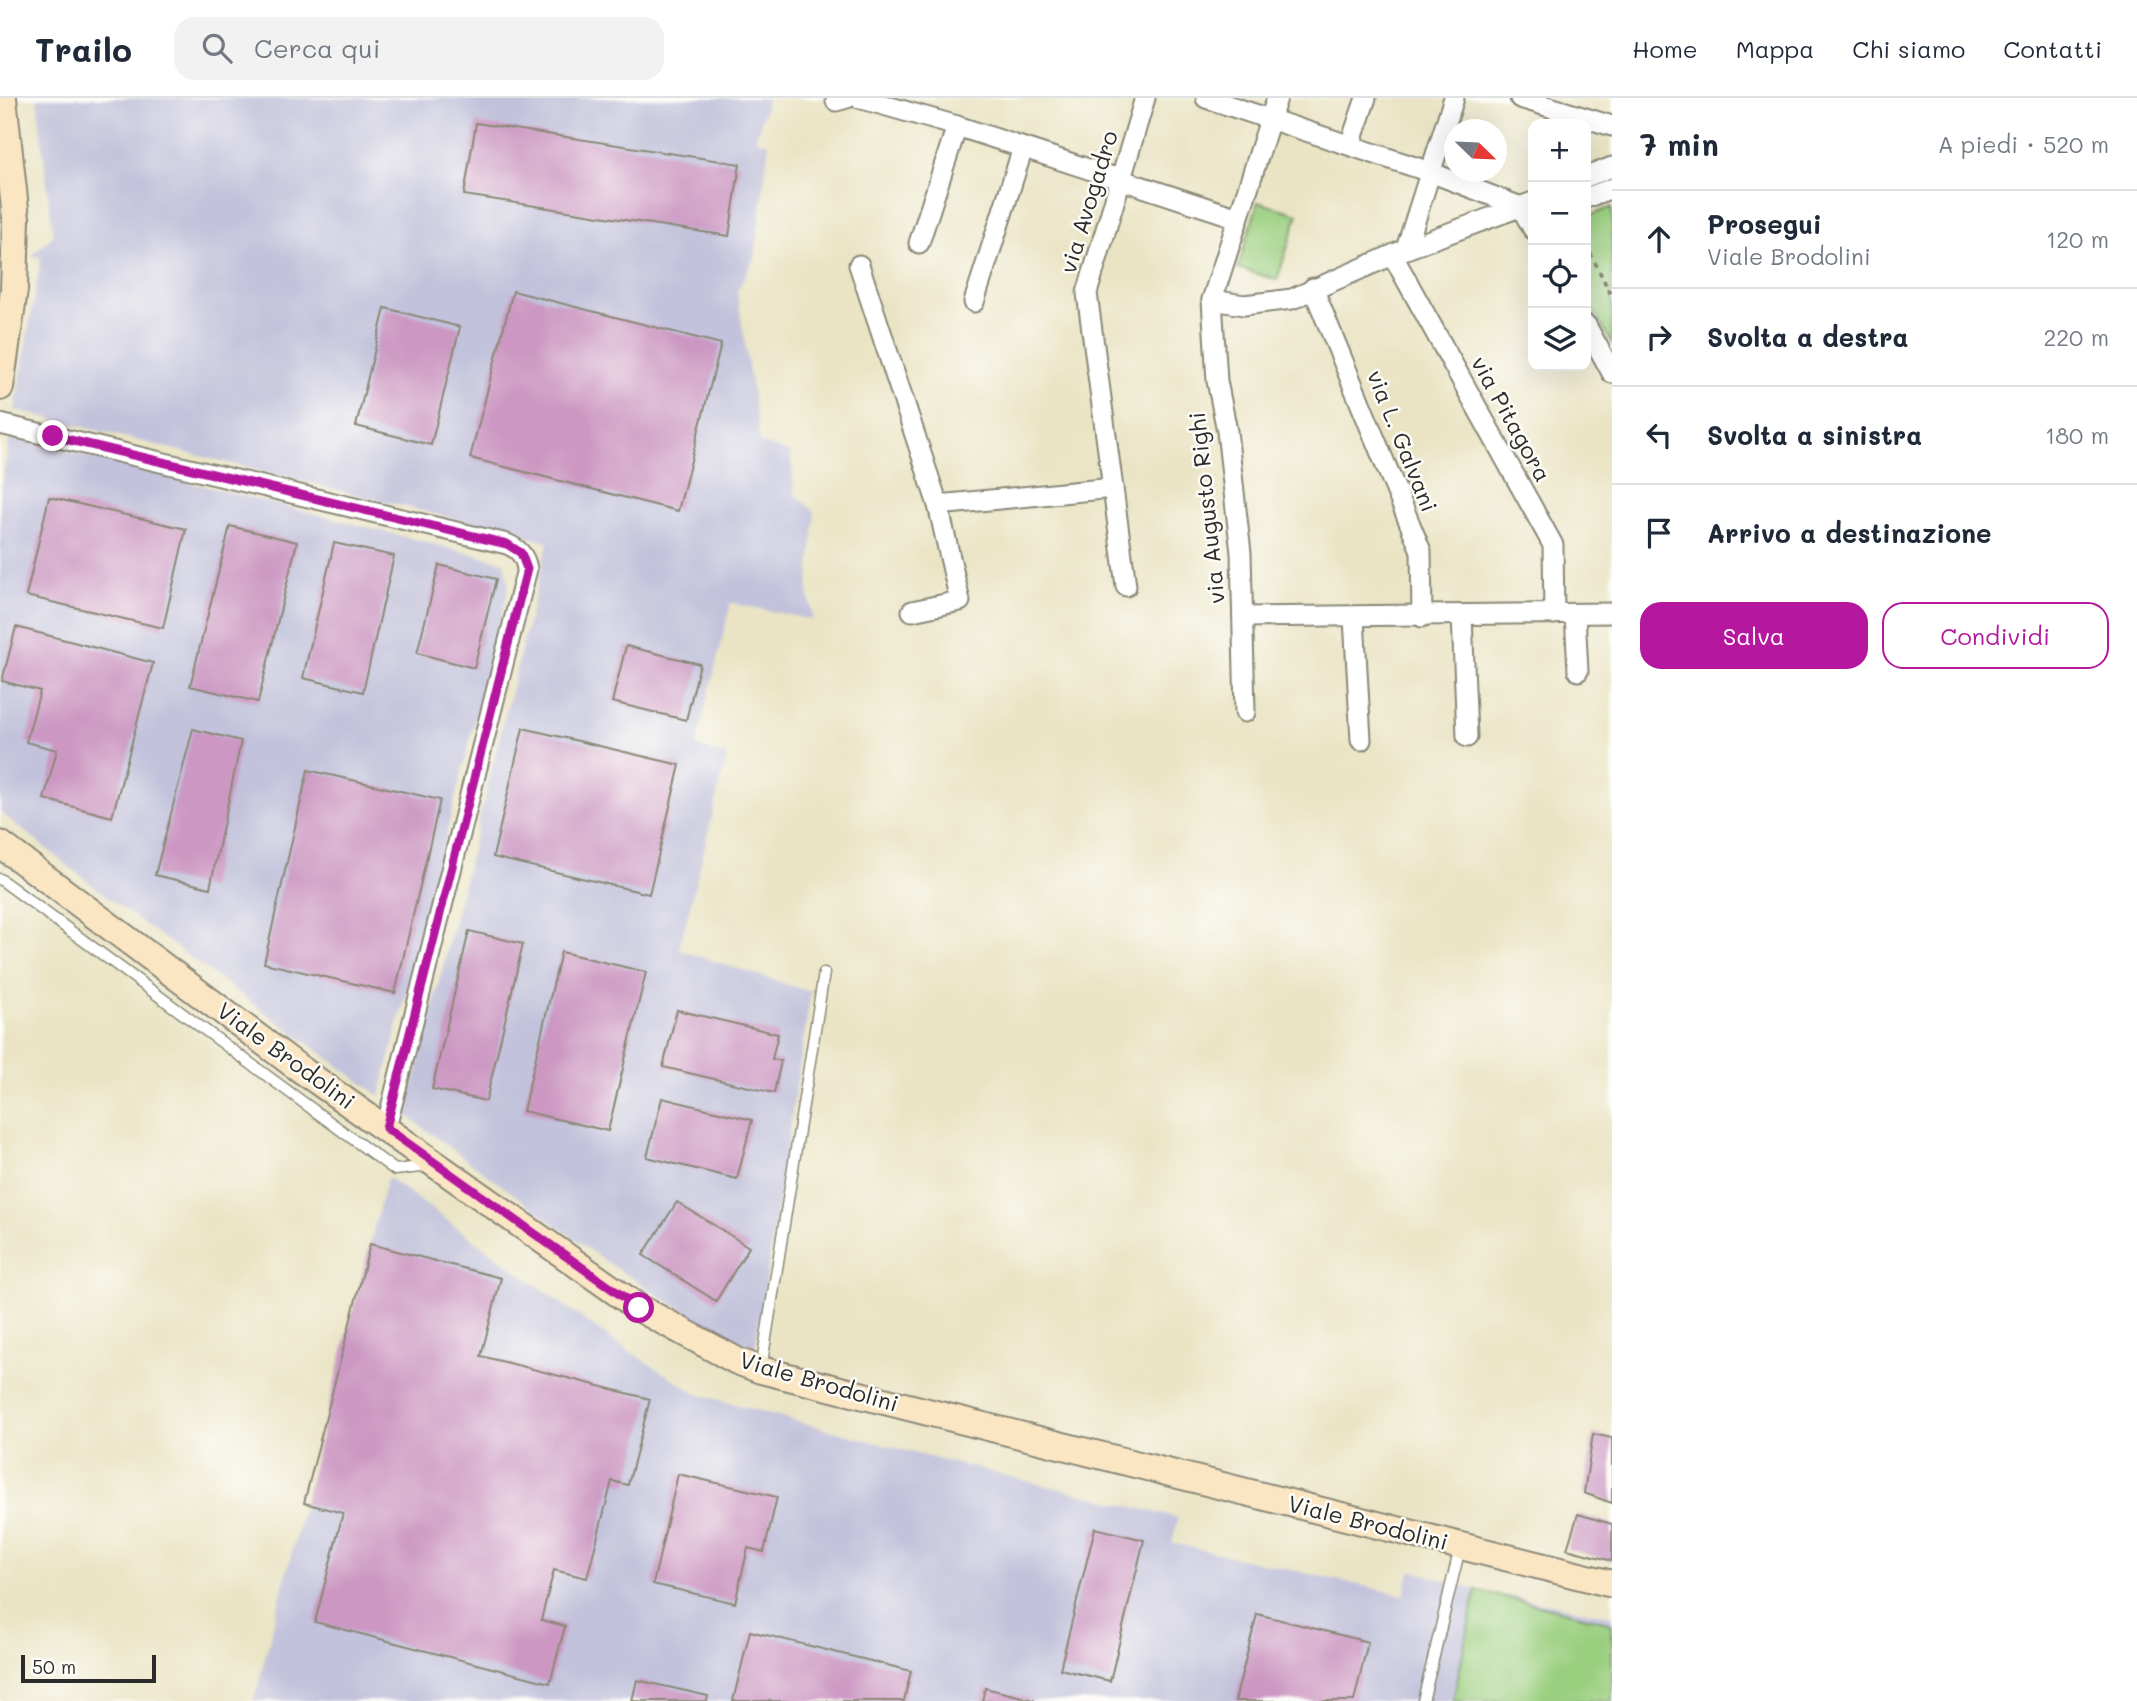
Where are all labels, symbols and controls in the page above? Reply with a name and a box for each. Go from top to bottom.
search box [174,17,664,80]
text: Trailo [35,27,132,70]
icon: search [198,29,236,67]
text: Cerca qui [254,31,380,65]
text: Home [1632,33,1698,64]
text: Mappa [1736,33,1814,64]
text: Chi siamo [1852,33,1965,64]
text: Contatti [2003,33,2102,64]
north arrow [1444,119,1507,182]
map controls [1528,119,1591,371]
button: + [1528,119,1591,182]
text: 7 min [1640,124,1719,164]
street label: via Avogadro [1052,127,1124,277]
text: A piedi · 520 m [1938,129,2109,159]
button: − [1528,182,1591,245]
text: Prosegui [1707,207,1822,241]
icon: ahead [1640,220,1678,258]
text: 120 m [2046,224,2109,254]
text: Viale Brodolini [1707,241,1871,271]
button: locate [1528,245,1591,308]
button: layers [1528,308,1591,371]
icon: right [1640,318,1678,356]
text: Svolta a destra [1707,320,1908,354]
text: 220 m [2043,322,2109,352]
street label: via Pitagora [1465,350,1559,487]
street label: via L. Galvani [1361,365,1445,516]
street label: via Augusto Righi [1181,411,1231,606]
icon: left [1640,416,1678,454]
text: Svolta a sinistra [1707,418,1922,452]
route end [37,420,68,451]
text: 180 m [2045,420,2109,450]
icon: arrive [1640,514,1678,552]
text: Arrivo a destinazione [1707,516,1992,550]
button: Salva [1640,602,1868,669]
button: Condividi [1882,602,2109,669]
street label: Viale Brodolini [212,995,362,1115]
route start [623,1292,654,1323]
street label: Viale Brodolini [736,1344,902,1418]
street label: Viale Brodolini [1285,1488,1451,1556]
scale bar [21,1652,156,1684]
text: 50 m [32,1654,76,1679]

